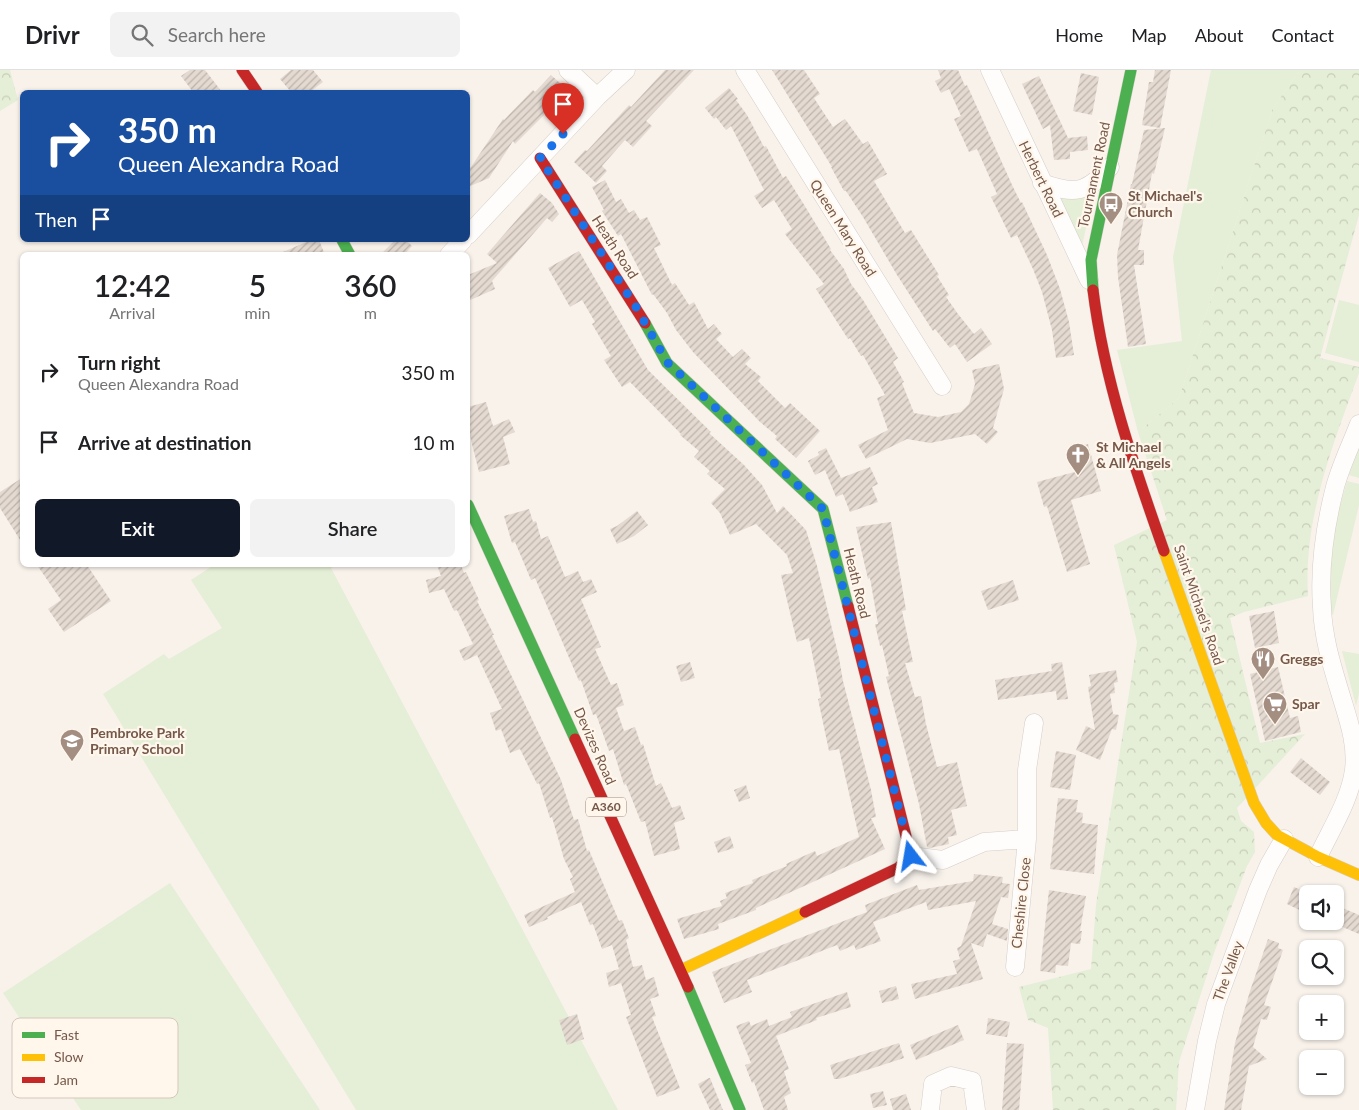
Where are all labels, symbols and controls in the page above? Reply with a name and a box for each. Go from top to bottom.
search box [110,12,460,57]
text: Drivr [25,20,80,49]
icon: search [128,21,156,49]
text: Search here [168,23,266,46]
text: Home [1055,24,1103,46]
text: Map [1131,24,1167,46]
text: About [1195,24,1244,46]
text: Contact [1272,24,1334,46]
pin [542,83,584,134]
icon: arrive [549,90,577,118]
text: 350 m [118,108,217,150]
icon: right [35,110,100,175]
street label: Tournament Road [1074,120,1113,230]
street label: Herbert Road [1016,138,1067,220]
text: Queen Alexandra Road [118,150,339,177]
street label: Queen Mary Road [807,176,880,279]
place label: St Michael's Church [1128,187,1202,220]
bus stop icon: St Michael's Church [1098,191,1124,225]
icon: arrive [87,205,115,233]
text: Then [35,208,77,231]
street label: Heath Road [589,212,642,282]
text: 12:42 [94,267,171,303]
text: 5 [249,267,266,303]
text: 360 [344,267,396,303]
text: Arrival [109,303,155,322]
text: min [245,303,270,322]
text: m [364,303,377,322]
text: Turn right [78,351,160,374]
icon: right [35,358,63,386]
text: 350 m [401,361,455,384]
text: Queen Alexandra Road [78,374,239,393]
icon: arrive [35,428,63,456]
text: Arrive at destination [78,431,251,454]
text: 10 m [412,431,455,454]
place label: St Michael & All Angels [1096,438,1171,471]
church icon: St Michael & All Angels [1065,442,1091,476]
button: Exit [35,499,240,557]
button: Share [250,499,455,557]
street label: Saint Michael's Road [1171,543,1228,667]
street label: Heath Road [841,546,874,620]
restaurant icon: Greggs [1250,646,1276,680]
place label: Greggs [1280,650,1323,667]
supermarket icon: Spar [1262,691,1288,725]
place label: Spar [1292,695,1321,712]
street label: Devizes Road [571,705,620,787]
place label: Pembroke Park Primary School [90,724,185,757]
school or university icon: Pembroke Park Primary School [59,728,85,762]
road number: A360 [586,798,626,816]
position arrow [884,829,936,881]
street label: Cheshire Close [1007,856,1034,949]
map controls [1299,885,1344,1095]
button: sound [1299,885,1344,930]
street label: The Valley [1209,938,1247,1003]
button: search [1299,940,1344,985]
button: + [1299,995,1344,1040]
legend [12,1018,178,1098]
text: Fast [54,1026,79,1043]
text: Slow [54,1048,84,1065]
button: − [1299,1050,1344,1095]
text: Jam [54,1071,78,1088]

